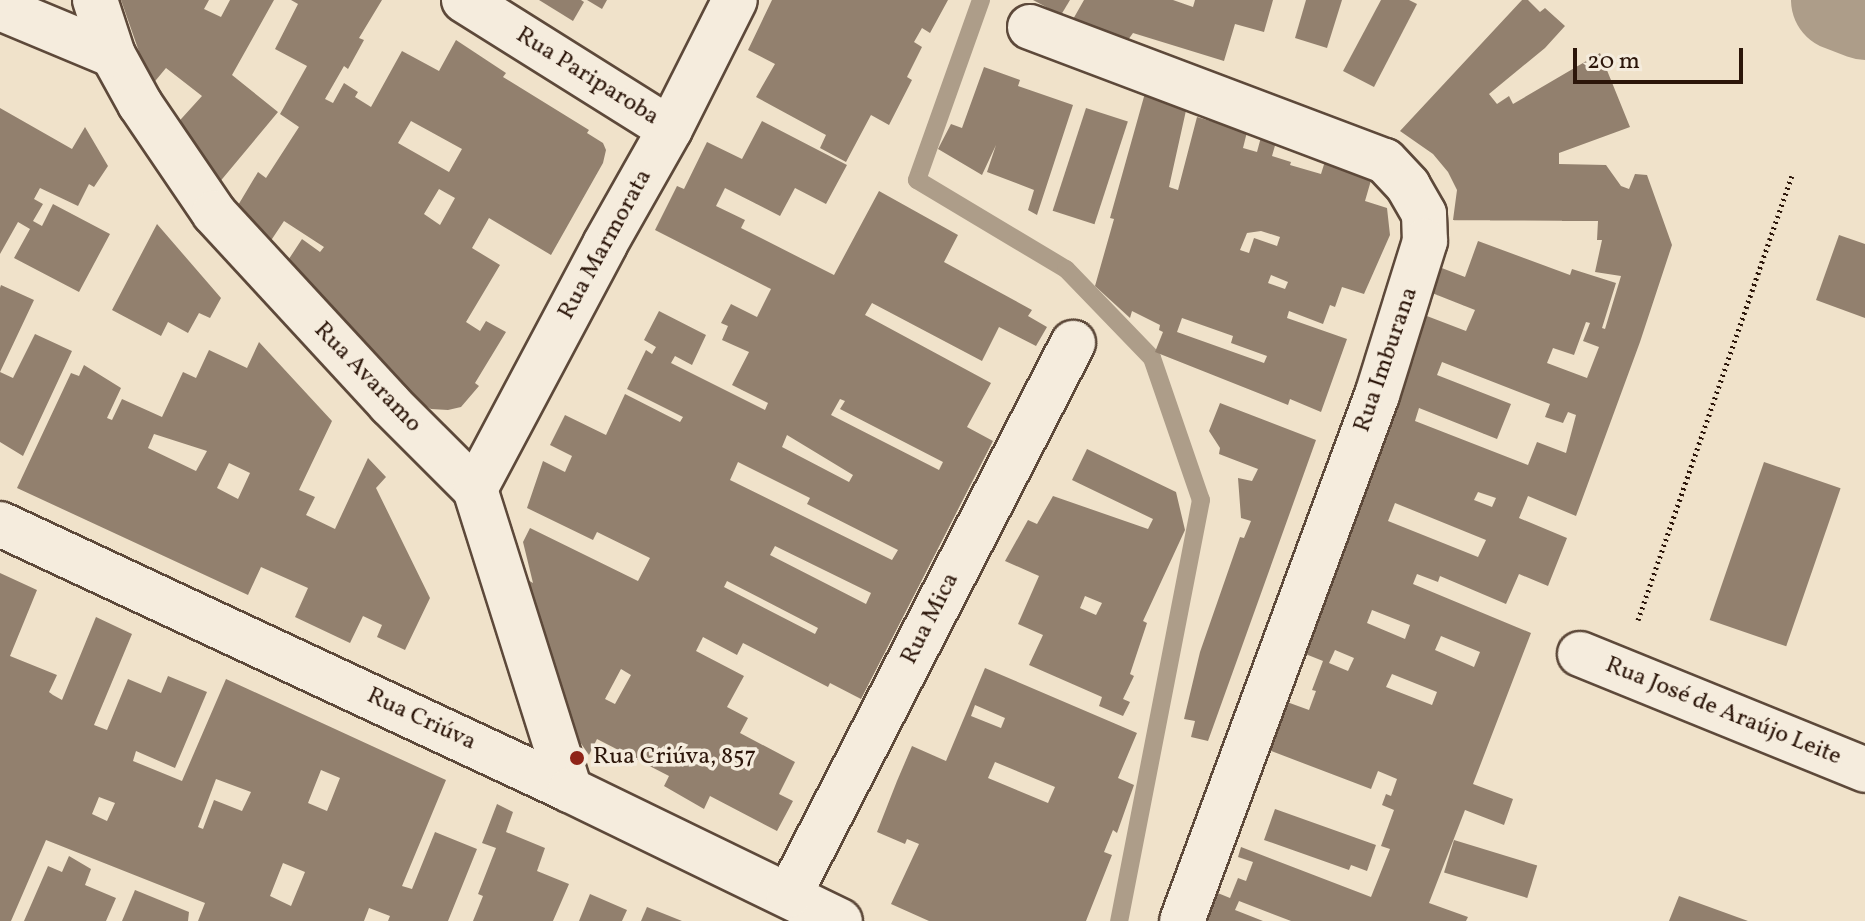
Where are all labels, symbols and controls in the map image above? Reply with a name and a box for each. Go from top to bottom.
street label: Rua Pariparoba [510,22,664,132]
scale bar [1577,32,1747,82]
text: 20 m [1587,45,1640,79]
street label: Rua Marmorata [553,165,659,325]
street label: Rua Imburana [1349,284,1425,436]
street label: Rua Avaramo [307,317,427,439]
street label: Rua Mica [896,568,966,670]
street label: Rua José de Araújo Leite [1601,651,1845,773]
street label: Rua Criúva [362,682,480,758]
place label: Rua Criúva, 857 [593,744,756,772]
marker: Rua Criúva, 857 [568,749,586,767]

